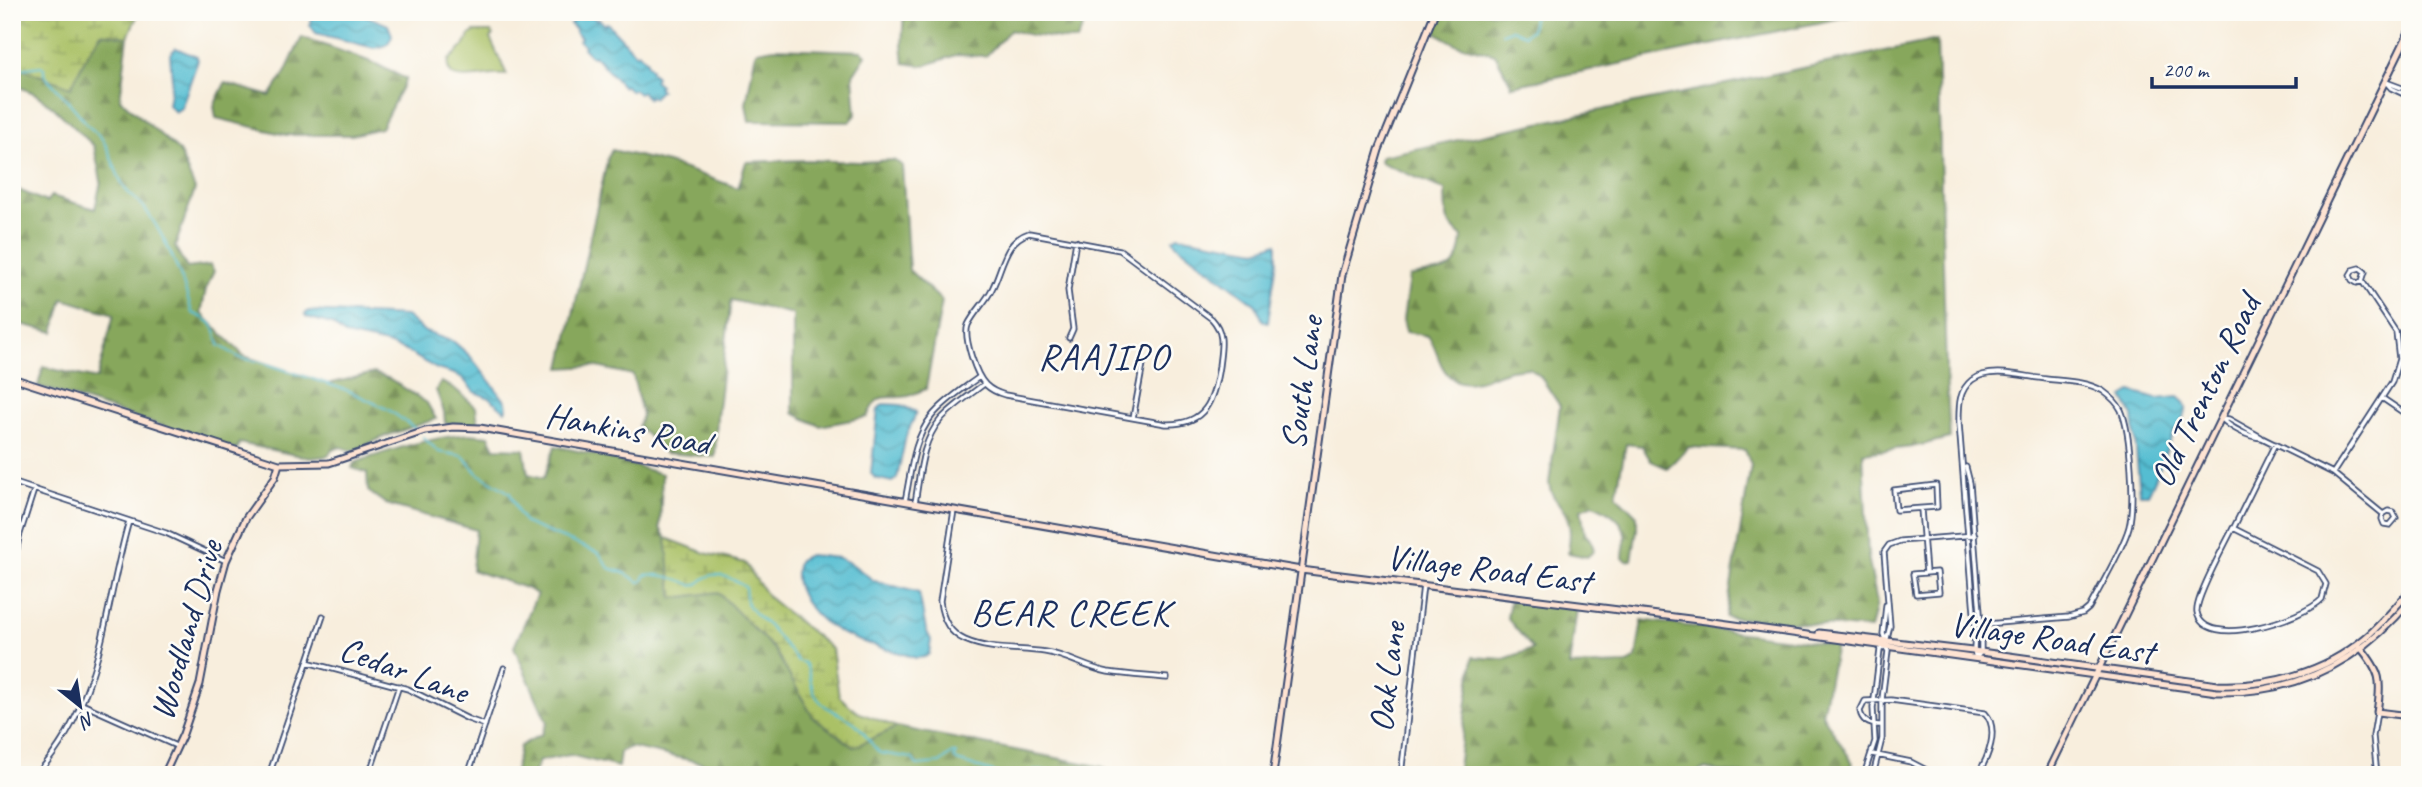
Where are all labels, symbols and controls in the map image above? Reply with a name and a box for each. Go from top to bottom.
scale bar [2152,46,2296,90]
text: 200 m [2163,57,2210,83]
street label: Old Trenton Road [2139,283,2273,494]
street label: South Lane [1270,311,1334,453]
district label: RAAJIPO [1038,333,1172,380]
street label: Hankins Road [542,392,719,466]
street label: Woodland Drive [139,533,234,725]
street label: Village Road East [1384,534,1598,604]
district label: BEAR CREEK [971,589,1177,636]
street label: Village Road East [1947,601,2161,675]
street label: Oak Lane [1358,617,1416,734]
street label: Cedar Lane [334,626,477,715]
north arrow [46,672,116,742]
text: N [74,707,99,735]

